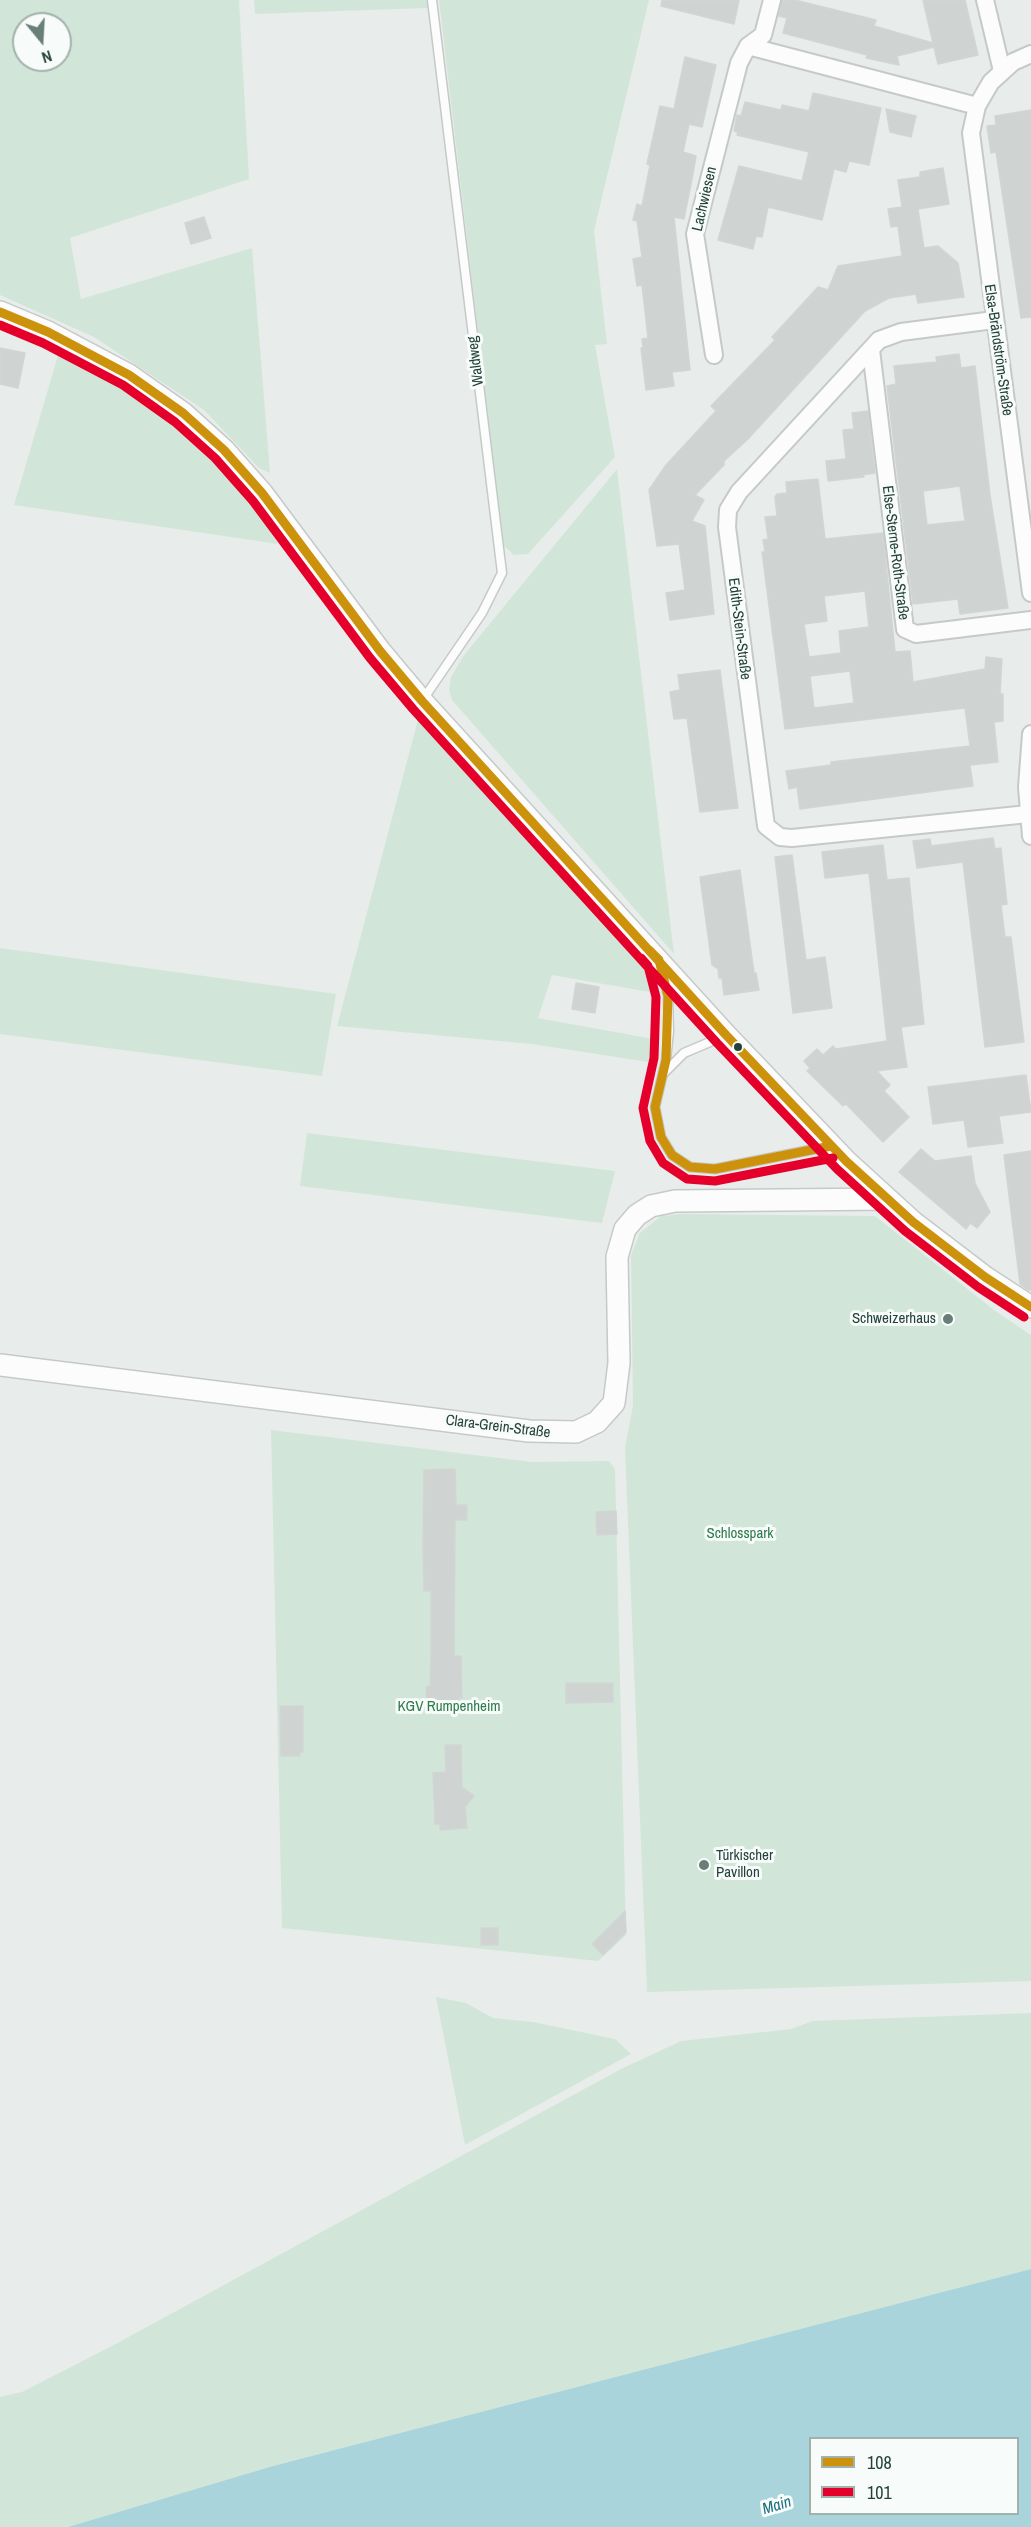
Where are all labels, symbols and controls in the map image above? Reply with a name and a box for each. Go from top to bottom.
north arrow [12,12,72,72]
text: N [39,45,55,69]
street label: Lachwiesen [689,165,721,233]
street label: Elsa-Brändström-Straße [980,283,1016,417]
street label: Waldweg [464,335,488,387]
street label: Else-Sterne-Roth-Straße [878,485,912,621]
street label: Edith-Stein-Straße [724,577,754,681]
unlabelled marker [732,1041,744,1053]
place label: Schweizerhaus [852,1310,936,1328]
marker: Schweizerhaus [941,1312,955,1326]
street label: Clara-Grein-Straße [445,1412,551,1442]
park label: Schlosspark [707,1525,773,1543]
park label: KGV Rumpenheim [397,1698,501,1716]
place label: Türkischer Pavillon [716,1847,773,1882]
marker: Türkischer Pavillon [697,1858,711,1872]
legend [809,2437,1019,2515]
text: 108 [867,2450,892,2475]
text: 101 [867,2480,892,2505]
water label: Main [760,2493,794,2519]

